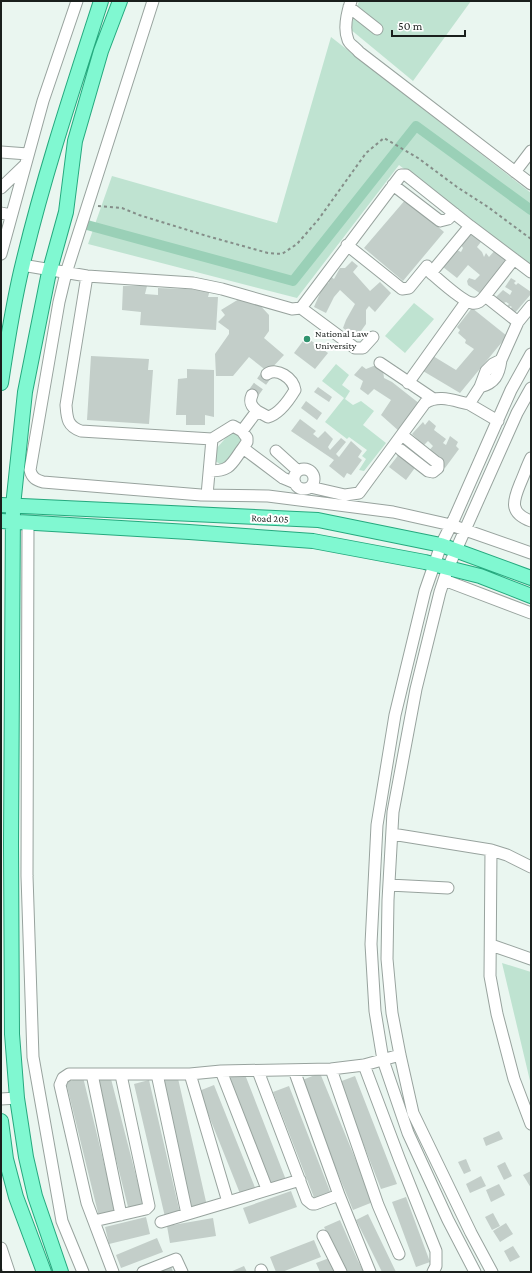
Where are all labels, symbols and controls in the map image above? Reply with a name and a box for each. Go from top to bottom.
scale bar [392,12,465,38]
text: 50 m [398,19,423,33]
place label: National Law University [315,328,369,351]
marker: National Law University [302,334,312,344]
street label: Road 205 [251,512,289,525]

